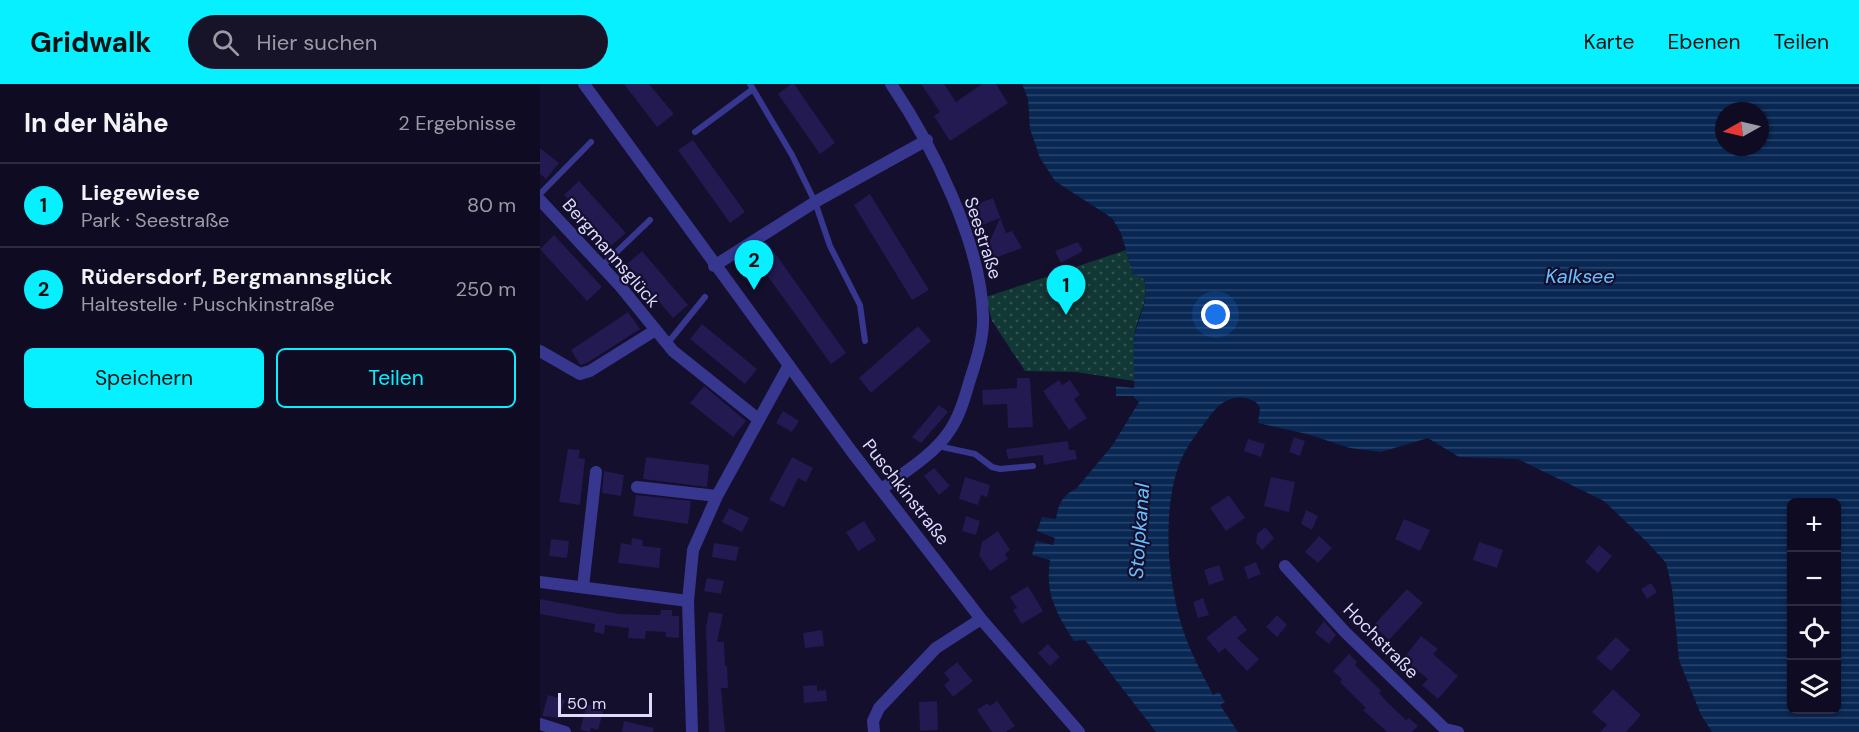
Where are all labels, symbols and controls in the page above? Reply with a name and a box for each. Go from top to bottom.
search box [188,15,608,69]
text: Gridwalk [30,24,152,61]
icon: search [209,26,242,59]
text: Hier suchen [257,28,377,57]
text: Karte [1584,28,1634,56]
text: Ebenen [1667,28,1740,56]
text: Teilen [1773,28,1829,56]
north arrow [1715,102,1769,156]
text: In der Nähe [24,106,169,140]
text: 2 Ergebnisse [398,110,516,136]
text: Liegewiese [81,178,200,207]
text: 1 [40,192,47,218]
text: 80 m [467,192,516,218]
street label: Bergmannsglück [557,193,665,313]
street label: Seestraße [958,194,1008,282]
text: Park · Seestraße [81,207,229,233]
pin: 2 [734,240,774,290]
text: Rüdersdorf, Bergmannsglück [81,262,393,291]
water label: Kalksee [1545,263,1615,289]
pin: 1 [1046,266,1086,315]
text: 2 [38,276,49,302]
text: 250 m [455,276,516,302]
text: Haltestelle · Puschkinstraße [81,291,335,317]
your location [1201,300,1230,329]
button: Speichern [24,348,264,408]
button: Teilen [276,348,516,408]
street label: Puschkinstraße [857,434,955,550]
water label: Stolpkanal [1123,482,1155,580]
map controls [1787,498,1841,714]
button: + [1787,498,1841,552]
button: − [1787,552,1841,606]
street label: Hochstraße [1338,598,1424,684]
button: locate [1787,606,1841,660]
button: layers [1787,660,1841,714]
scale bar [558,690,652,718]
text: 50 m [567,693,606,714]

